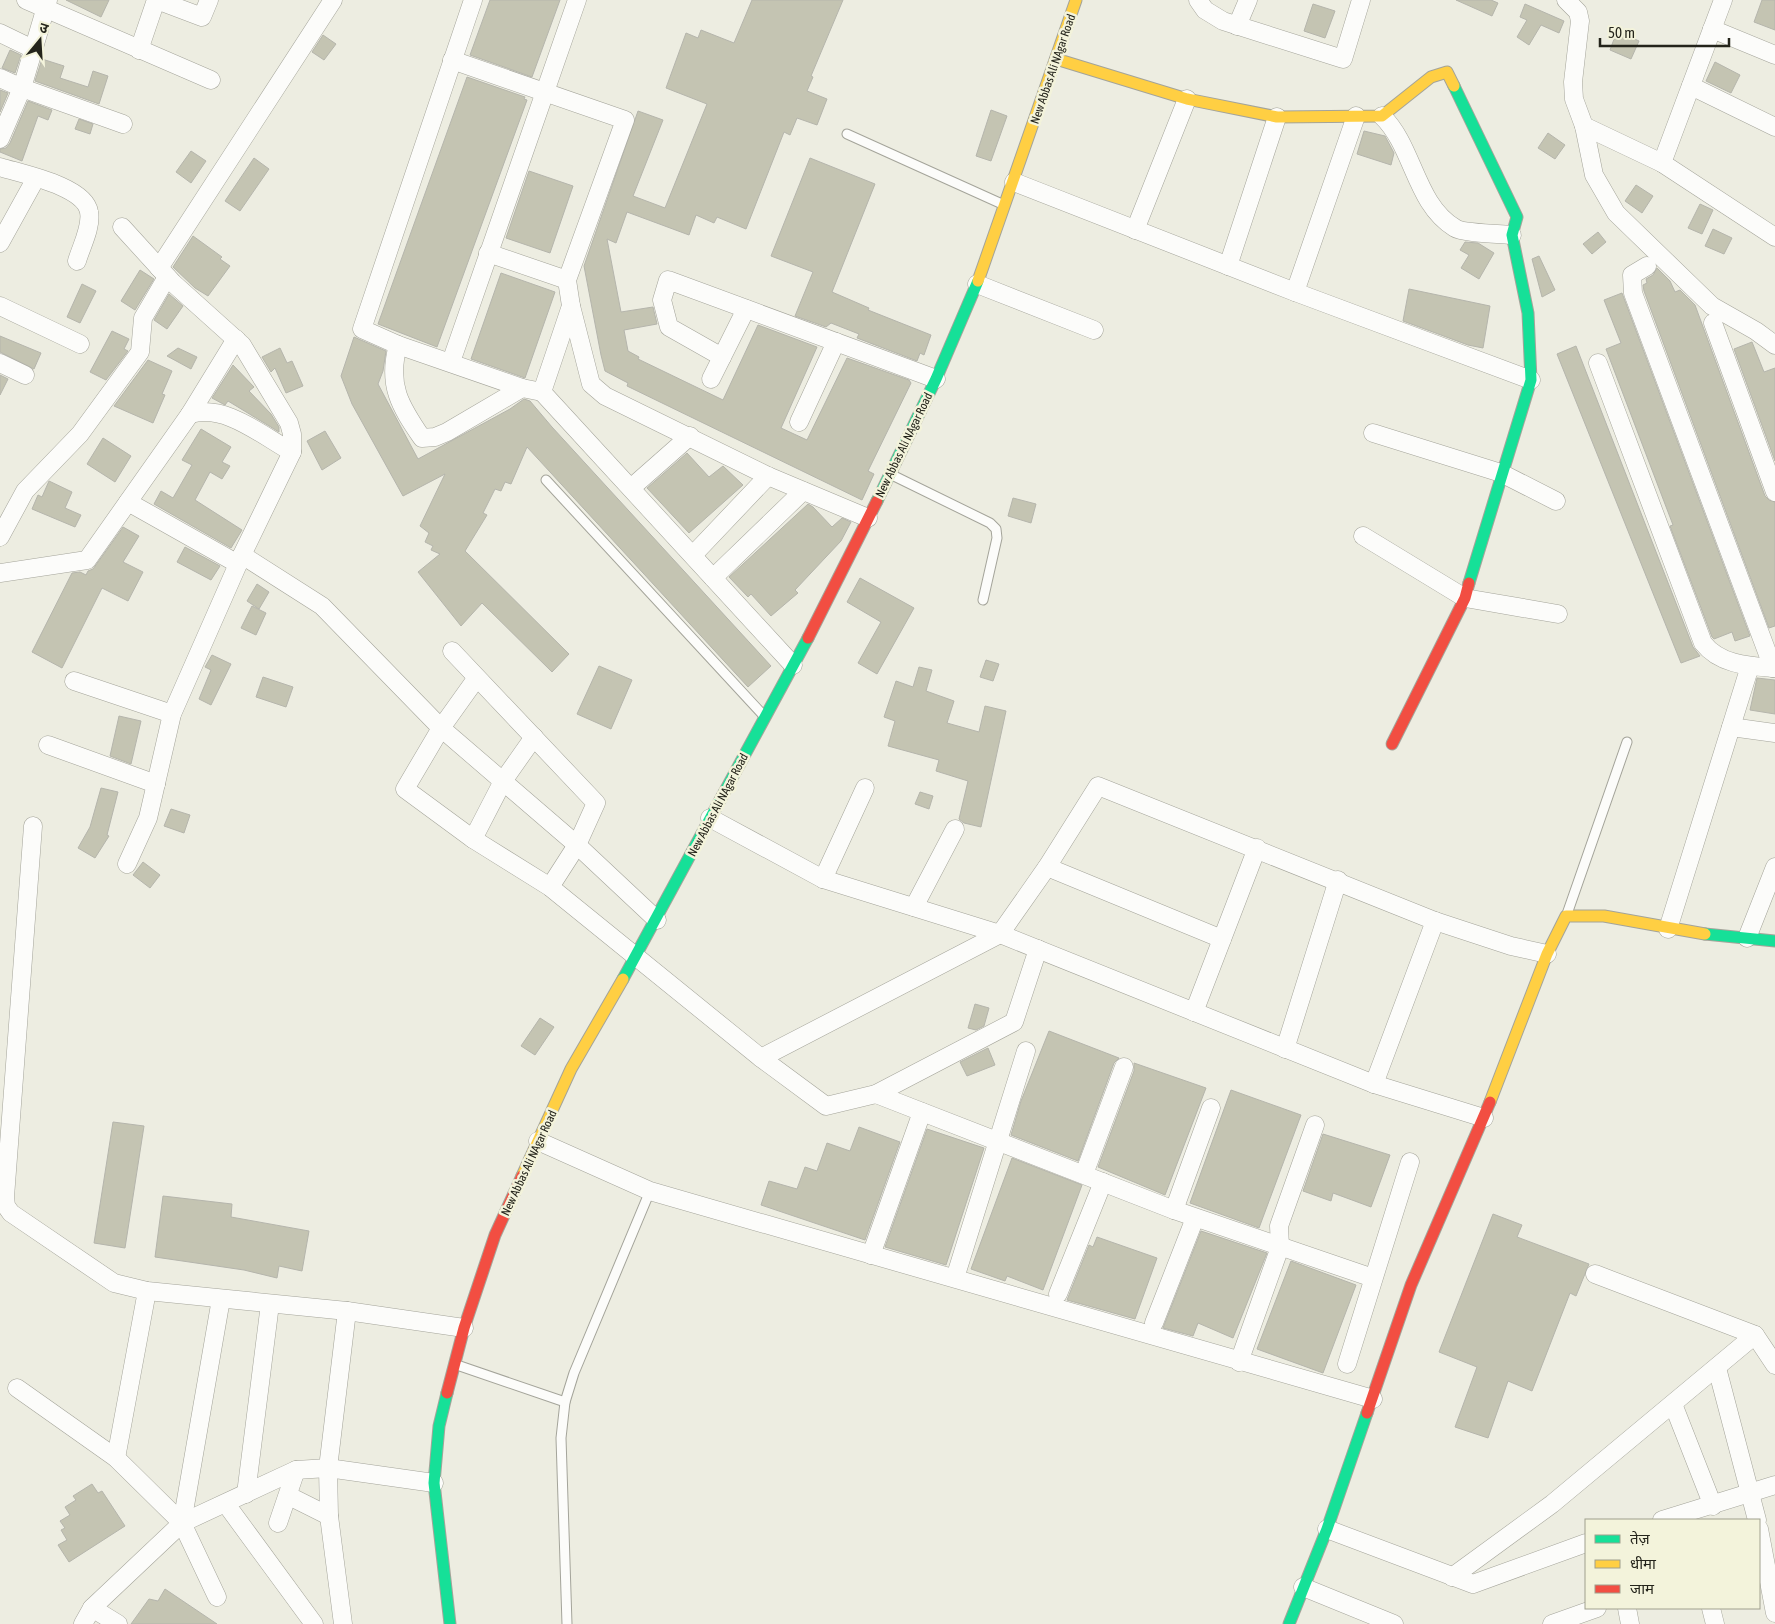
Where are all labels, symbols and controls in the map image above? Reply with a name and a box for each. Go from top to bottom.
street label: New Abbas Ali NAgar Road [1028,12,1078,126]
north arrow [15,15,65,65]
scale bar [1600,15,1729,47]
text: उ [38,19,51,37]
text: 50 m [1608,24,1635,41]
street label: New Abbas Ali NAgar Road [873,390,935,500]
street label: New Abbas Ali NAgar Road [685,751,751,859]
street label: New Abbas Ali NAgar Road [498,1108,560,1218]
legend [1585,1519,1760,1609]
text: तेज़ [1630,1530,1651,1547]
text: धीमा [1630,1555,1657,1572]
text: जाम [1630,1580,1655,1597]

